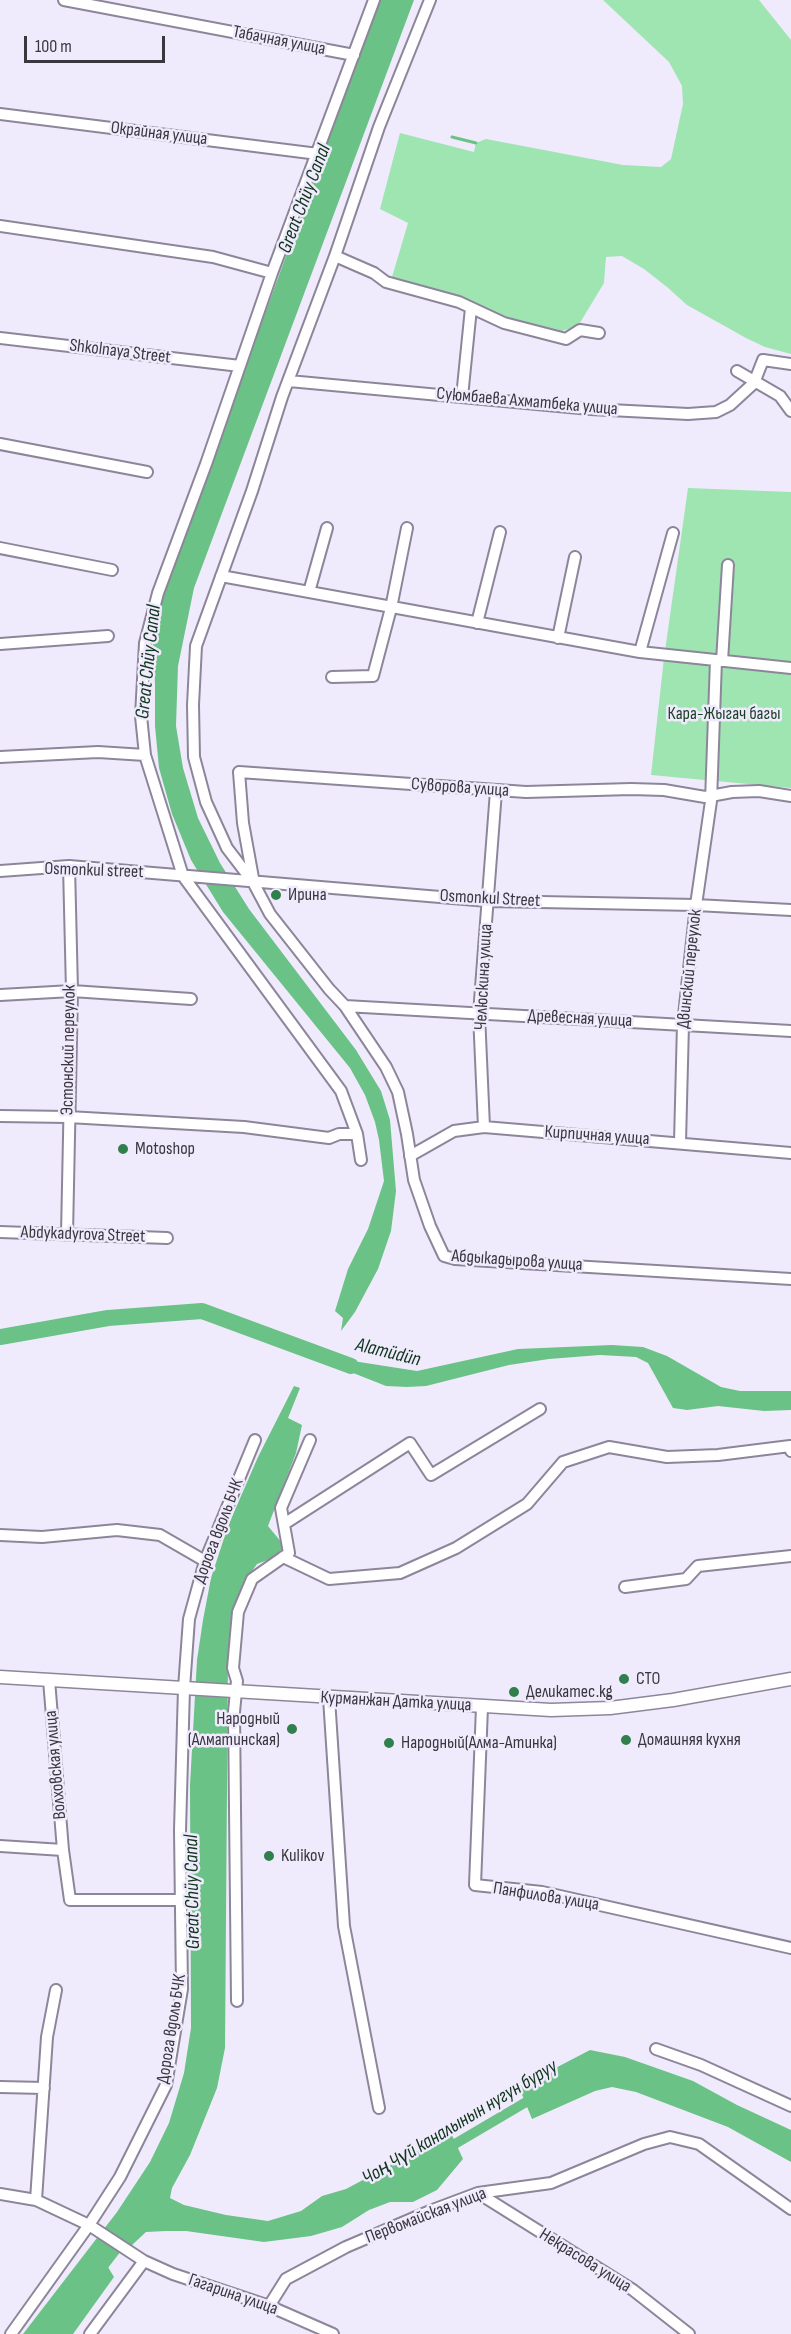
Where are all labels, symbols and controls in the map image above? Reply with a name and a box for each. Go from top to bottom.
street label: Табачная улица [231,21,327,61]
scale bar [27,24,168,62]
text: 100 m [35,36,72,57]
street label: Окрайная улица [110,117,208,151]
water label: Great Chüy Canal [273,141,337,257]
street label: Shkolnaya Street [68,335,172,369]
street label: Суюмбаева Ахматбека улица [436,383,618,421]
water label: Great Chüy Canal [131,604,167,720]
park label: Кара-Жыгач багы [668,703,780,725]
street label: Суворова улица [410,774,510,802]
street label: Osmonkul street [44,858,144,884]
place label: Ирина [288,884,327,906]
street label: Osmonkul Street [439,886,541,912]
marker: Ирина [269,888,283,902]
street label: Двинский переулок [673,908,707,1030]
street label: Челюскина улица [470,923,498,1031]
street label: Эстонский переулок [57,984,81,1116]
street label: Древесная улица [527,1005,633,1033]
street label: Кирпичная улица [544,1122,650,1150]
place label: Motoshop [135,1138,195,1160]
marker: Motoshop [116,1142,130,1156]
street label: Abdykadyrova Street [20,1222,146,1248]
street label: Абдыкадырова улица [451,1246,583,1276]
water label: Alamüdün [353,1333,423,1373]
street label: Дорога вдоль БЧК [189,1476,249,1586]
place label: СТО [636,1668,660,1690]
marker: СТО [617,1672,631,1686]
place label: Деликатес.kg [526,1681,613,1703]
marker: Деликатес.kg [507,1685,521,1699]
street label: Курманжан Датка улица [320,1687,472,1717]
place label: Народный (Алматинская) [188,1708,280,1750]
street label: Волховская улица [40,1710,72,1820]
marker: Народный (Алматинская) [285,1722,299,1736]
place label: Домашняя кухня [638,1729,741,1751]
place label: Народный(Алма-Атинка) [401,1732,557,1754]
marker: Домашняя кухня [619,1733,633,1747]
marker: Народный(Алма-Атинка) [382,1736,396,1750]
water label: Great Chüy Canal [180,1835,206,1949]
place label: Kulikov [281,1845,324,1867]
marker: Kulikov [262,1849,276,1863]
street label: Панфилова улица [491,1878,601,1916]
street label: Дорога вдоль БЧК [153,1973,191,2085]
water label: Чоң Чүй каналынын нугун буруу [358,2055,562,2191]
street label: Первомайская улица [362,2183,490,2249]
street label: Некрасова улица [535,2224,635,2298]
street label: Гагарина улица [185,2270,281,2320]

